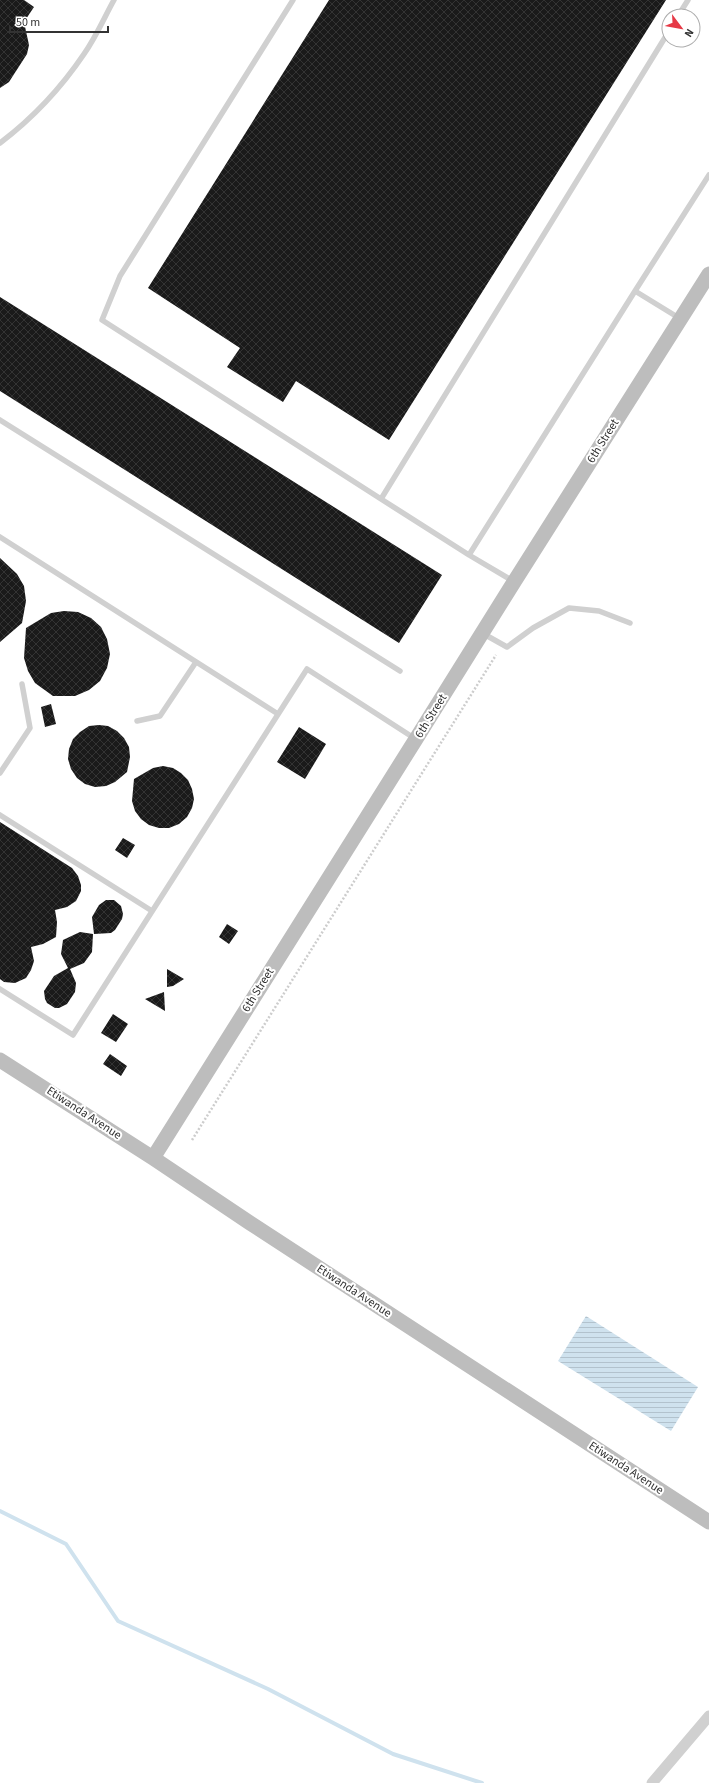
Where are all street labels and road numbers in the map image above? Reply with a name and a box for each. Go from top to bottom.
street label: 6th Street [583,416,623,466]
street label: 6th Street [411,691,451,741]
street label: 6th Street [238,965,278,1015]
street label: Etiwanda Avenue [43,1082,125,1144]
street label: Etiwanda Avenue [313,1260,395,1322]
street label: Etiwanda Avenue [585,1437,667,1499]

